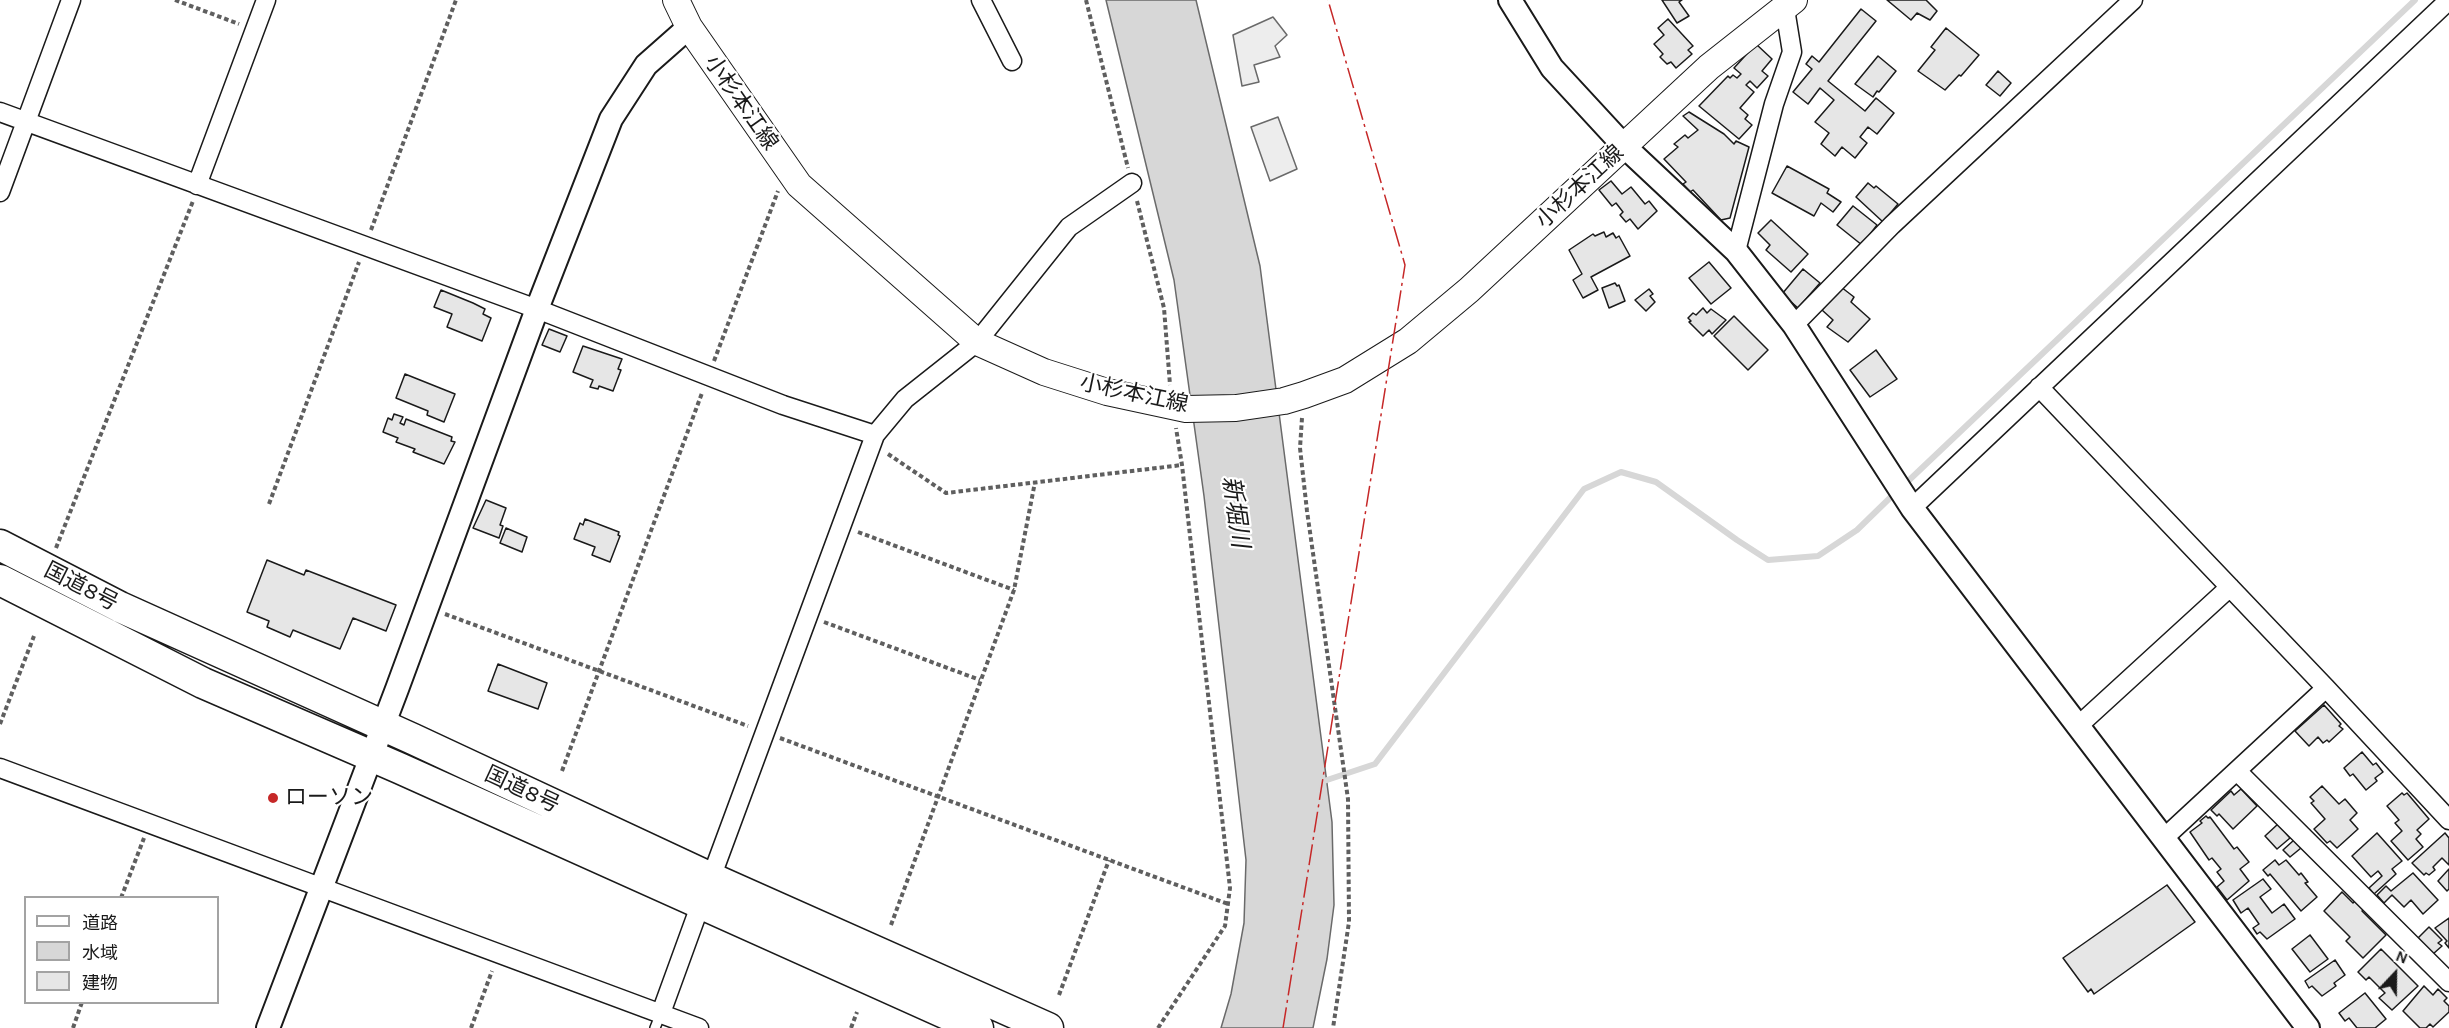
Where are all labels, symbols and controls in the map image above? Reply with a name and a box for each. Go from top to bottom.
street label: 小杉本江線 [699,50,783,156]
street label: 小杉本江線 [1531,140,1629,234]
street label: 小杉本江線 [1077,370,1191,418]
water label: 新堀川 [1216,474,1254,550]
street label: 国道8号 [40,557,122,617]
street label: 国道8号 [480,761,564,819]
place label: ローソン [285,785,373,811]
marker: ローソン [266,791,280,805]
legend [24,896,219,1004]
text: 道路 [82,912,118,934]
text: 水域 [82,942,118,964]
north arrow [2365,944,2425,1004]
text: N [2393,946,2411,968]
text: 建物 [82,972,118,994]

